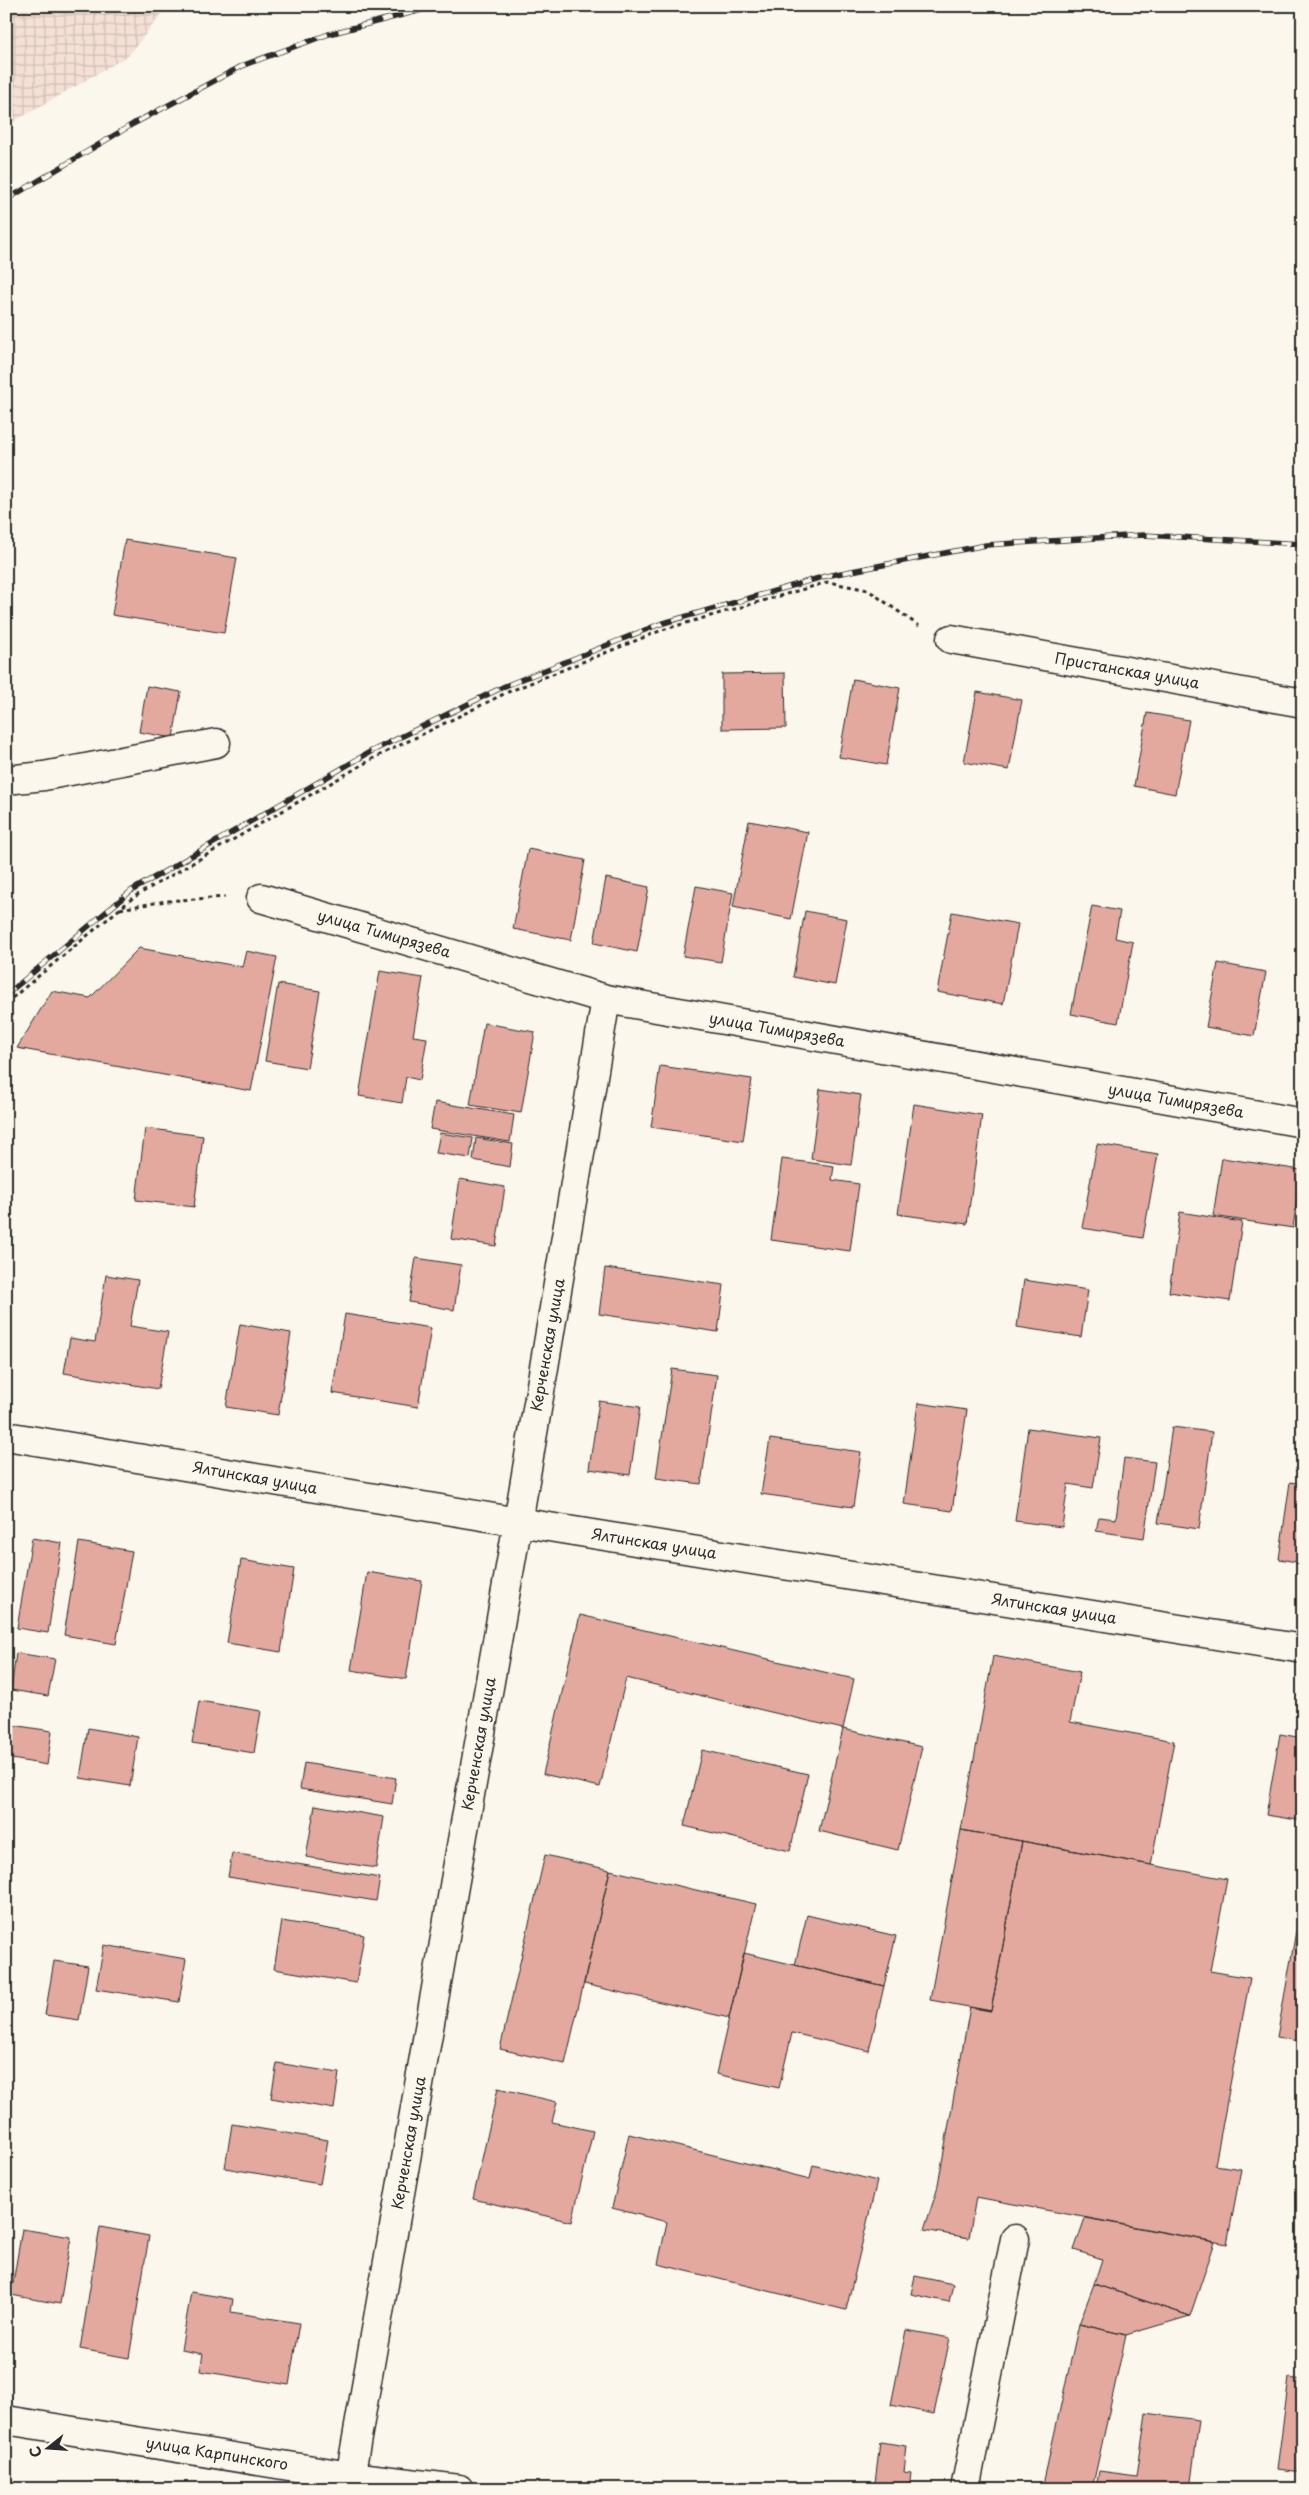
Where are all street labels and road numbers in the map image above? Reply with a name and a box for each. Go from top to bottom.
street label: Пристанская улица [1053,645,1202,694]
street label: улица Тимирязева [315,903,454,963]
street label: улица Тимирязева [708,1005,848,1052]
street label: улица Тимирязева [1107,1076,1247,1123]
street label: Керченская улица [523,1276,570,1413]
street label: Ялтинская улица [191,1454,320,1499]
street label: Ялтинская улица [590,1521,719,1564]
street label: Ялтинская улица [990,1586,1119,1629]
street label: Керченская улица [454,1675,501,1812]
street label: Керченская улица [384,2074,431,2211]
street label: улица Карпинского [144,2430,290,2475]

